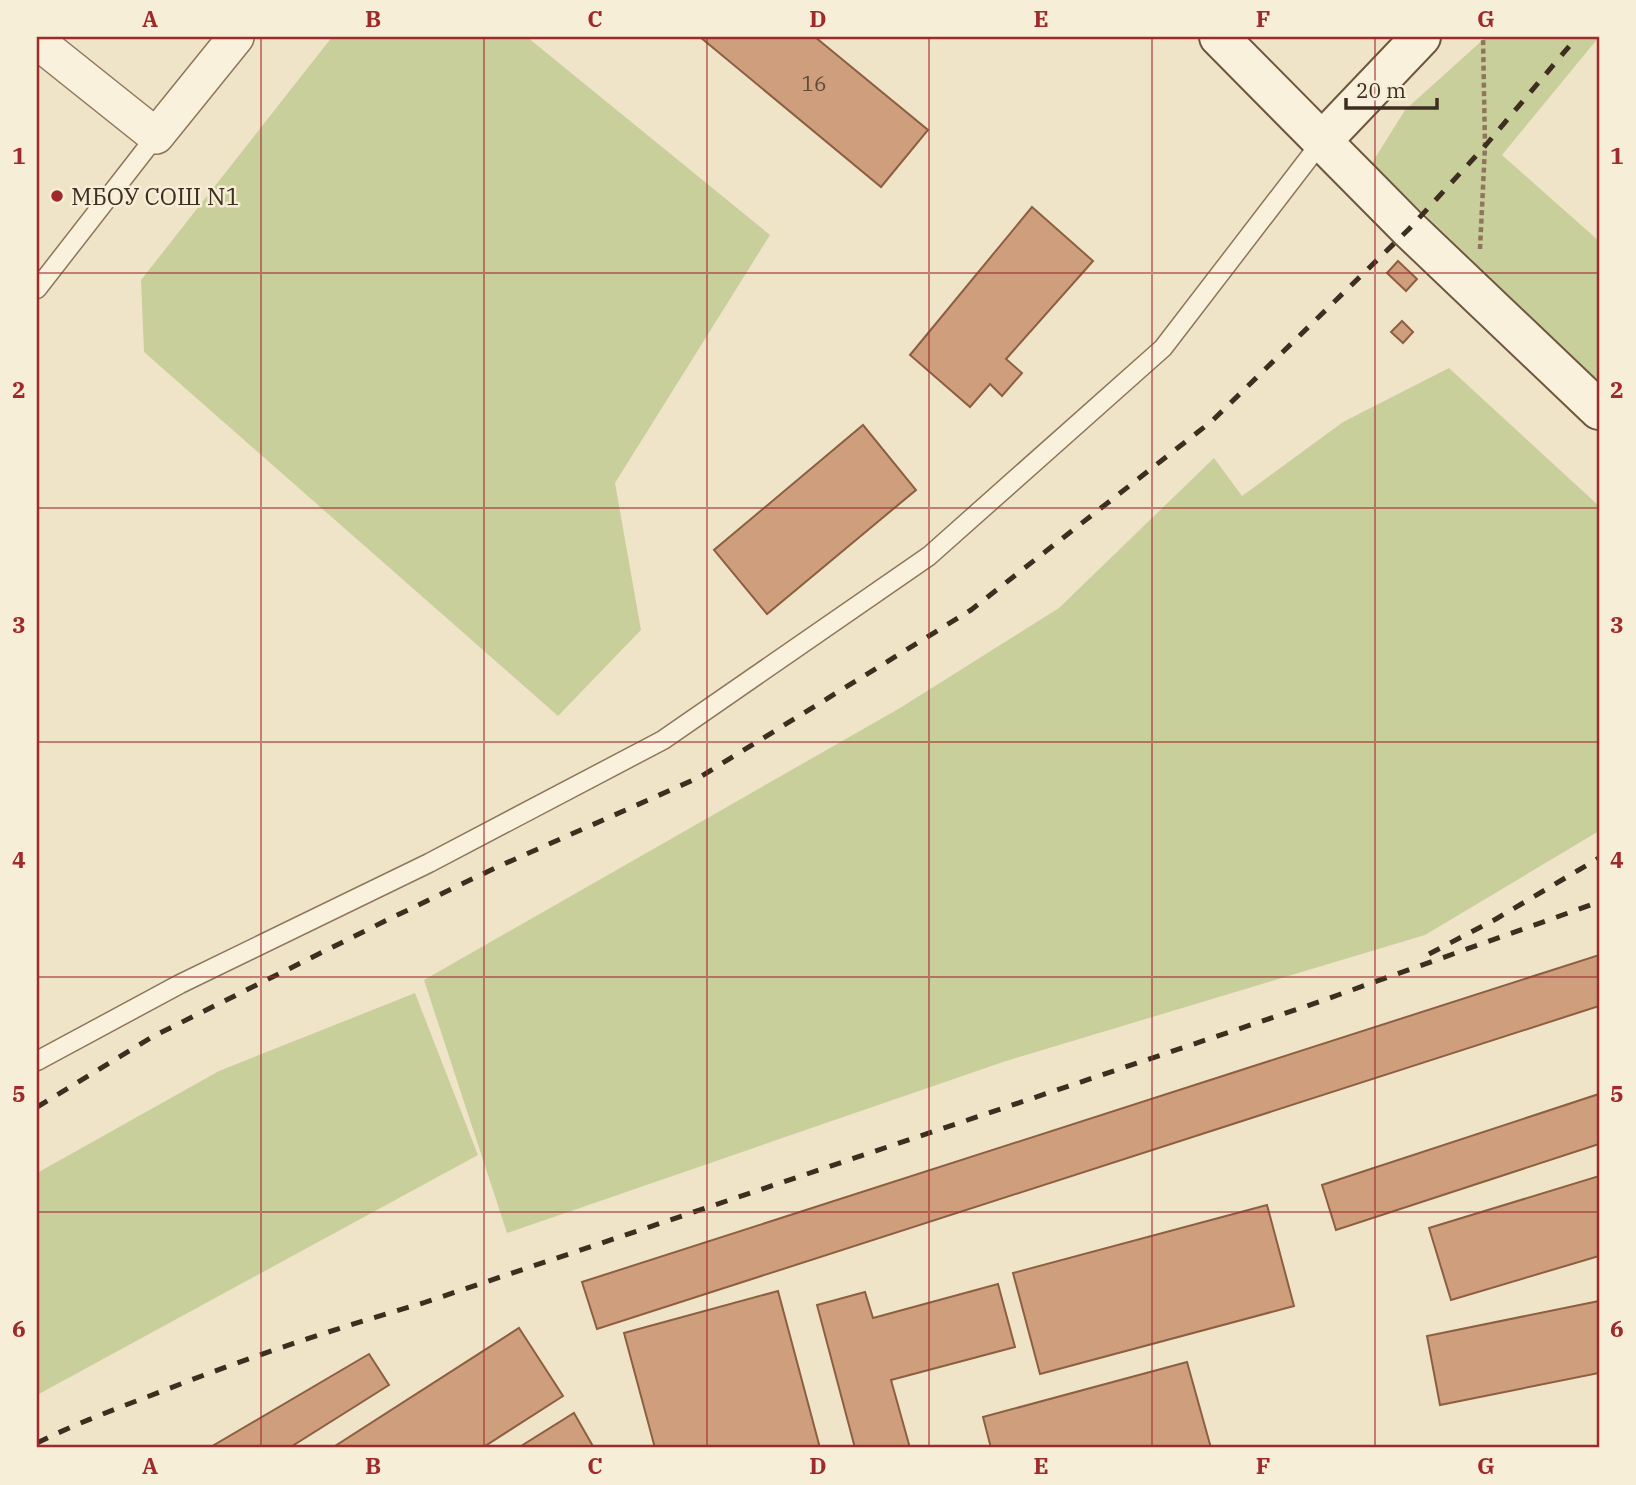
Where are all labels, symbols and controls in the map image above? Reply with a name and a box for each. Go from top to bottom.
text: A [142,3,158,33]
text: B [365,3,381,33]
text: C [587,3,603,33]
text: D [809,3,827,33]
text: E [1033,3,1049,33]
text: F [1256,3,1270,33]
text: G [1477,3,1495,33]
scale bar [1346,66,1436,110]
house number: 16 [801,69,827,97]
text: 20 m [1356,76,1406,104]
text: 1 [12,140,26,170]
text: 1 [1610,140,1624,170]
place label: МБОУ СОШ N1 [71,180,240,212]
marker: МБОУ СОШ N1 [49,188,65,204]
text: 2 [12,374,26,404]
text: 2 [1610,374,1624,404]
text: 3 [12,609,26,639]
text: 3 [1610,609,1624,639]
text: 4 [12,844,26,874]
text: 4 [1610,844,1624,874]
text: 5 [12,1078,26,1108]
text: 5 [1610,1078,1624,1108]
text: 6 [12,1313,26,1343]
text: 6 [1610,1313,1624,1343]
text: A [142,1450,158,1480]
text: B [365,1450,381,1480]
text: C [587,1450,603,1480]
text: D [809,1450,827,1480]
text: E [1033,1450,1049,1480]
text: F [1256,1450,1270,1480]
text: G [1477,1450,1495,1480]

